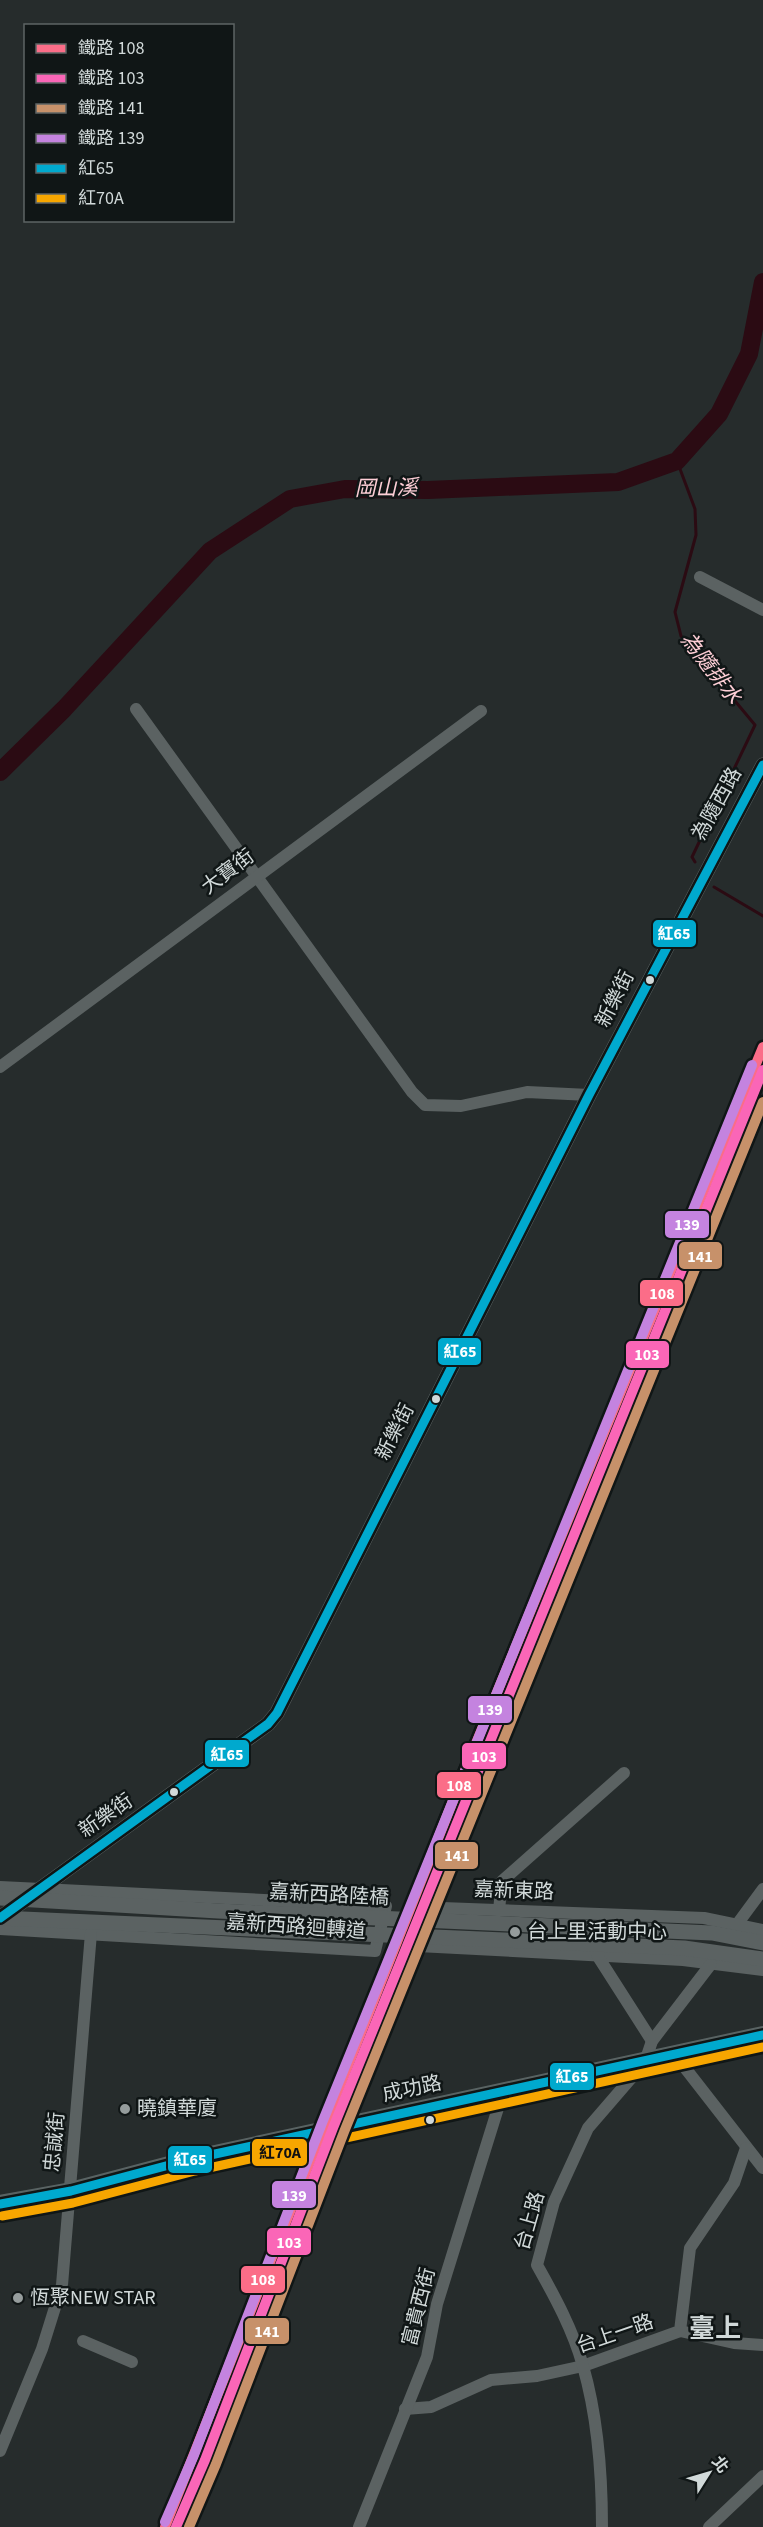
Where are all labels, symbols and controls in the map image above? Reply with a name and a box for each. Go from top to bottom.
legend [24,24,234,222]
text: 鐵路 108 [78,36,144,61]
text: 鐵路 103 [78,66,144,91]
text: 鐵路 141 [78,96,144,121]
text: 鐵路 139 [78,126,144,151]
text: 紅65 [78,156,114,181]
text: 紅70A [78,186,124,211]
water label: 岡山溪 [354,472,421,504]
water label: 為隨排水 [673,626,749,711]
street label: 為隨西路 [685,762,749,846]
street label: 大寶街 [196,843,260,901]
line badge: 紅65 [652,919,697,948]
text: 紅65 [658,923,690,945]
street label: 新樂街 [589,966,641,1032]
unlabelled marker [644,974,656,986]
line badge: 139 [664,1210,710,1239]
text: 139 [674,1214,700,1236]
line badge: 141 [678,1241,723,1270]
text: 141 [687,1246,713,1268]
line badge: 108 [639,1279,684,1307]
text: 108 [649,1283,675,1305]
line badge: 紅65 [437,1337,482,1366]
line badge: 103 [625,1340,670,1369]
text: 紅65 [444,1341,476,1363]
text: 103 [634,1344,660,1366]
unlabelled marker [430,1393,442,1405]
street label: 新樂街 [369,1399,421,1465]
line badge: 139 [467,1695,513,1724]
text: 139 [477,1699,503,1721]
line badge: 紅65 [204,1739,250,1768]
line badge: 103 [461,1742,507,1770]
text: 紅65 [211,1744,243,1766]
text: 103 [471,1746,497,1768]
line badge: 108 [436,1771,482,1799]
text: 108 [446,1775,472,1797]
unlabelled marker [168,1786,180,1798]
street label: 新樂街 [73,1787,139,1845]
line badge: 141 [434,1841,479,1870]
text: 141 [444,1845,470,1867]
street label: 嘉新東路 [474,1876,554,1906]
street label: 嘉新西路陸橋 [268,1878,390,1912]
street label: 嘉新西路迴轉道 [225,1908,367,1946]
place label: 台上里活動中心 [527,1918,667,1946]
marker: 台上里活動中心 [508,1925,522,1939]
line badge: 紅65 [549,2062,595,2091]
text: 紅65 [556,2066,588,2088]
street label: 成功路 [380,2069,444,2109]
place label: 曉鎮華廈 [137,2095,217,2123]
marker: 曉鎮華廈 [118,2102,132,2116]
street label: 忠誠街 [38,2111,72,2173]
unlabelled marker [424,2114,436,2126]
line badge: 紅70A [251,2138,308,2167]
text: 紅70A [259,2142,302,2164]
line badge: 紅65 [167,2145,213,2174]
text: 紅65 [174,2149,206,2171]
line badge: 139 [271,2180,317,2209]
text: 139 [281,2185,307,2207]
street label: 台上路 [508,2188,552,2254]
line badge: 103 [266,2227,312,2256]
text: 103 [276,2232,302,2254]
line badge: 108 [240,2265,286,2294]
street label: 富貴西街 [396,2265,442,2349]
text: 108 [250,2269,276,2291]
place label: 恆聚NEW STAR [30,2284,156,2312]
marker: 恆聚NEW STAR [11,2291,25,2305]
street label: 台上一路 [573,2308,657,2360]
district label: 臺上 [689,2310,741,2347]
line badge: 141 [244,2317,290,2345]
text: 141 [254,2321,280,2343]
north arrow [679,2443,739,2503]
text: 北 [707,2452,734,2478]

